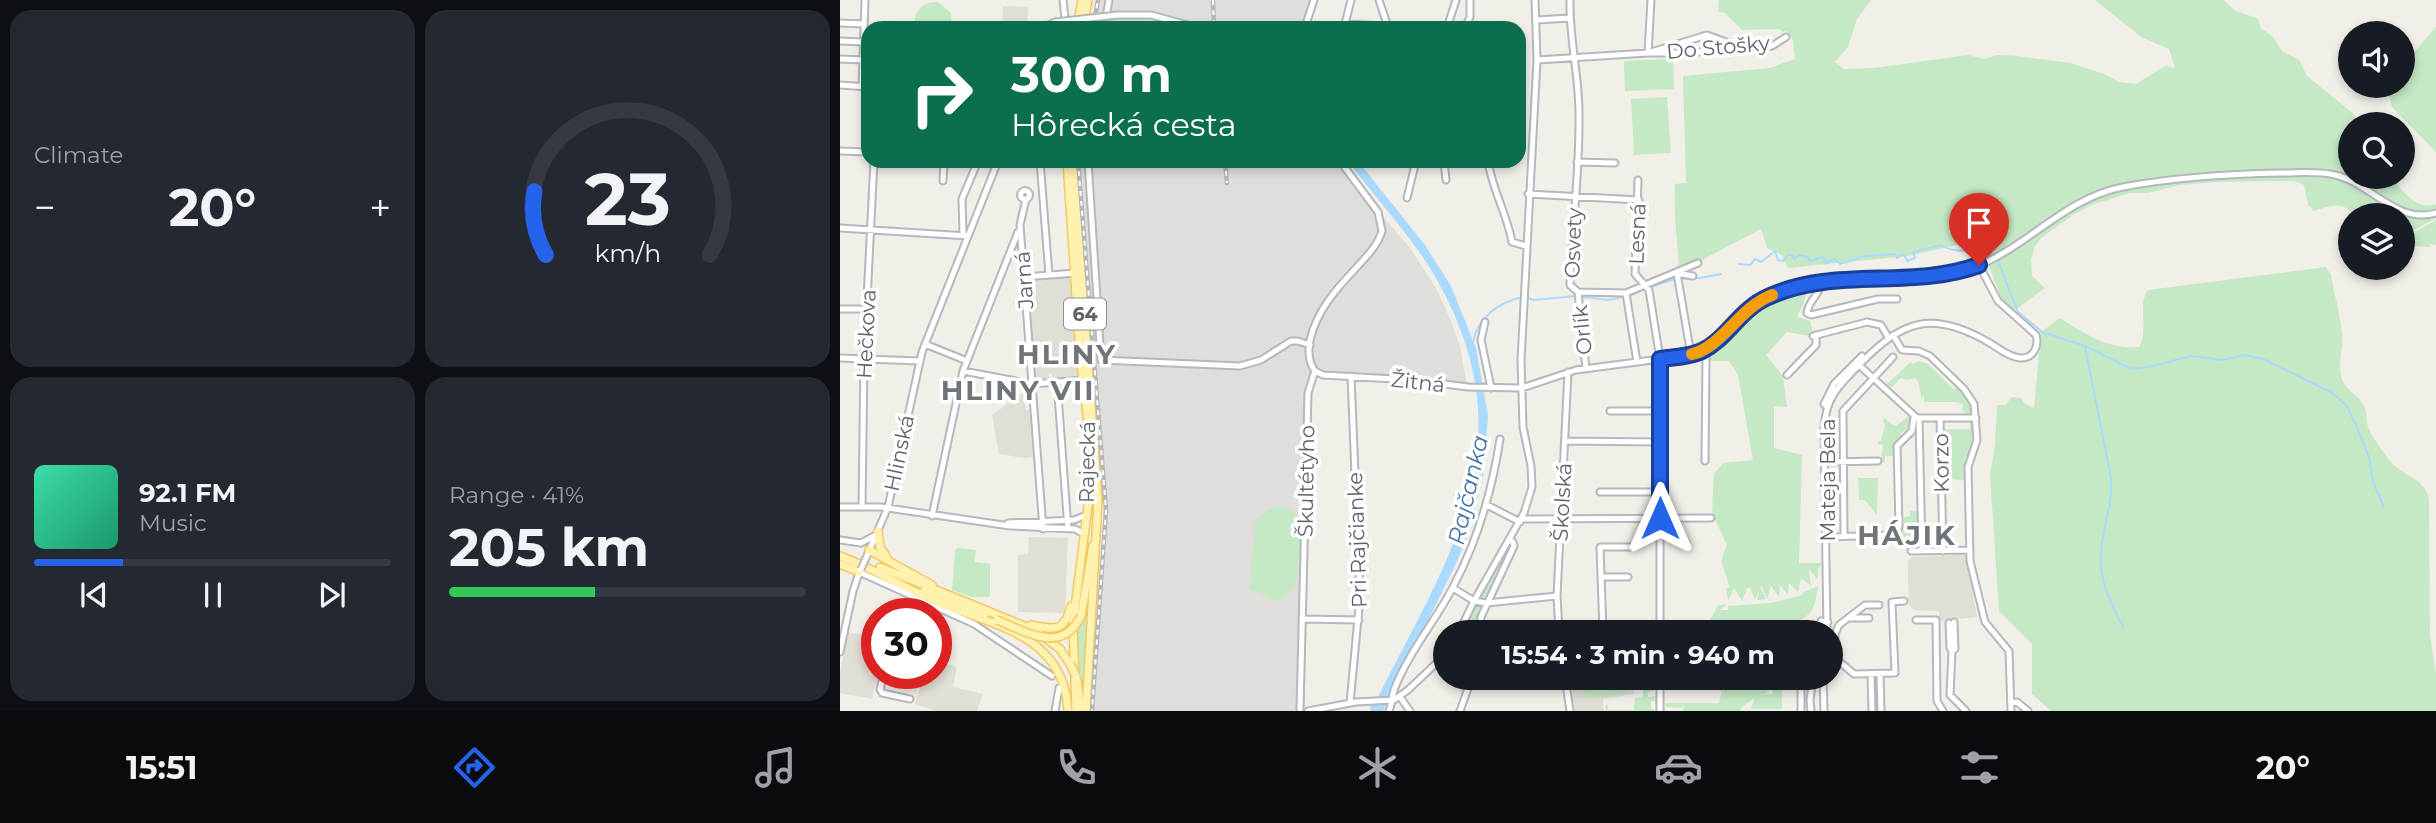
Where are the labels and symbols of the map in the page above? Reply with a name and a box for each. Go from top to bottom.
street label: Do Stošky [1665,30,1771,64]
pin [1949,193,2009,265]
street label: Lesná [1623,203,1651,265]
street label: Osvety [1559,207,1587,279]
street label: Jarná [1010,250,1039,311]
street label: Hečkova [851,289,881,379]
road number: 64 [1064,298,1106,330]
street label: Orlík [1567,304,1597,356]
district label: HLINY [1017,337,1117,371]
street label: Žitná [1390,367,1446,397]
district label: HLINY VII [941,373,1095,407]
street label: Hlinská [879,412,919,494]
street label: Mateja Bela [1815,418,1840,542]
street label: Rajecká [1074,421,1100,503]
street label: Škultétyho [1293,425,1319,537]
water label: Rajčanka [1442,433,1494,547]
street label: Korzo [1928,433,1954,493]
street label: Školská [1547,462,1577,542]
street label: Pri Rajčianke [1342,472,1372,608]
position arrow [1623,481,1697,555]
district label: HÁJIK [1857,518,1957,552]
speed limit sign: 30 [861,598,952,689]

